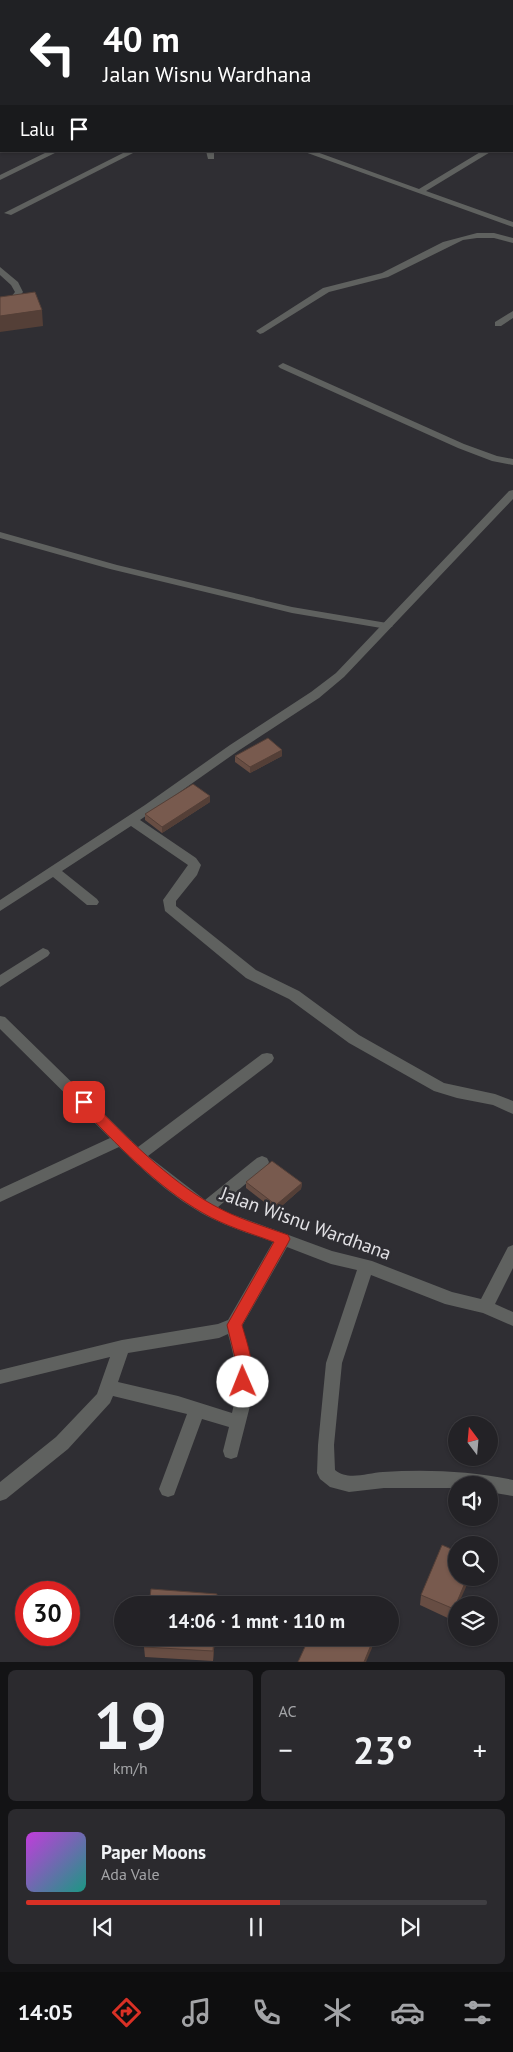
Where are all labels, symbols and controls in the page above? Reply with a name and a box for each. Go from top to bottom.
text: 40 m [103,16,180,62]
icon: left [20,20,85,85]
text: Jalan Wisnu Wardhana [103,60,311,88]
icon: arrive [65,115,93,143]
text: Lalu [20,117,55,141]
pin [63,1081,105,1123]
icon: arrive [70,1088,98,1116]
street label: Jalan Wisnu Wardhana [216,1181,395,1265]
position arrow [216,1355,268,1407]
north arrow [448,1416,498,1466]
map controls [448,1416,498,1646]
button: sound [448,1476,498,1526]
button: search [448,1536,498,1586]
speed limit sign: 30 [15,1581,80,1646]
button: layers [448,1596,498,1646]
text: 14:06 · 1 mnt · 110 m [168,1609,345,1633]
text: 19 [93,1683,167,1767]
text: AC [279,1701,297,1721]
text: 23° [353,1725,413,1774]
text: − [279,1731,293,1768]
text: + [473,1731,487,1768]
text: km/h [113,1758,148,1778]
text: Paper Moons [101,1840,206,1864]
text: Ada Vale [101,1864,160,1884]
icon: previous [89,1913,117,1941]
icon: pause [242,1913,270,1941]
icon: next [396,1913,424,1941]
icon: directions [109,1995,144,2030]
icon: music [179,1995,214,2030]
icon: phone [249,1995,284,2030]
icon: climate [320,1995,355,2030]
icon: car [390,1995,425,2030]
icon: filters [460,1995,495,2030]
text: 14:05 [18,1998,73,2026]

